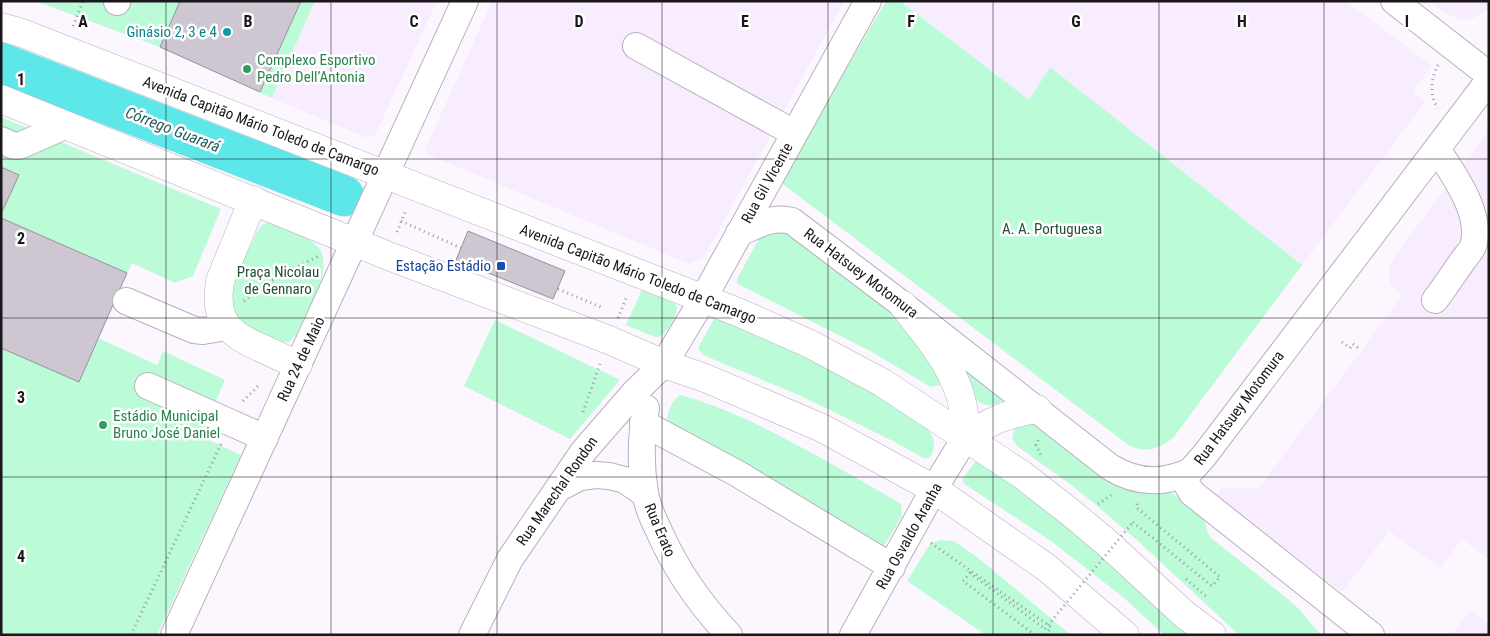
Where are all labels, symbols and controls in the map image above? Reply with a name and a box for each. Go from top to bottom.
text: A [78,12,88,31]
text: B [244,12,253,31]
text: C [409,12,419,31]
text: D [574,12,584,31]
text: E [741,12,749,31]
text: F [907,12,915,31]
text: G [1071,12,1081,31]
text: H [1237,12,1247,31]
text: I [1405,12,1409,31]
place label: Ginásio 2, 3 e 4 [126,23,217,41]
marker: Ginásio 2, 3 e 4 [221,26,233,38]
place label: Complexo Esportivo Pedro Dell’Antonia [257,51,375,86]
marker: Complexo Esportivo Pedro Dell’Antonia [241,63,253,75]
text: 1 [17,70,25,89]
street label: Avenida Capitão Mário Toledo de Camargo [140,72,382,180]
water label: Córrego Guarará [123,103,223,156]
street label: Rua Gil Vicente [737,139,797,227]
street label: Avenida Capitão Mário Toledo de Camargo [517,220,759,328]
park label: A. A. Portuguesa [1002,220,1102,238]
street label: Rua Hatsuey Motomura [800,224,922,322]
text: 2 [17,229,25,248]
place label: Estação Estádio [396,257,491,275]
marker: Estação Estádio [495,260,507,272]
park label: Praça Nicolau de Gennaro [237,263,319,298]
street label: Rua 24 de Maio [274,314,328,404]
street label: Rua Hatsuey Motomura [1190,347,1288,469]
text: 3 [17,388,25,407]
place label: Estádio Municipal Bruno José Daniel [113,407,220,442]
marker: Estádio Municipal Bruno José Daniel [97,419,109,431]
street label: Rua Marechal Rondon [513,433,601,549]
street label: Rua Osvaldo Aranha [872,480,946,592]
street label: Rua Erato [641,500,679,560]
text: 4 [17,547,25,566]

